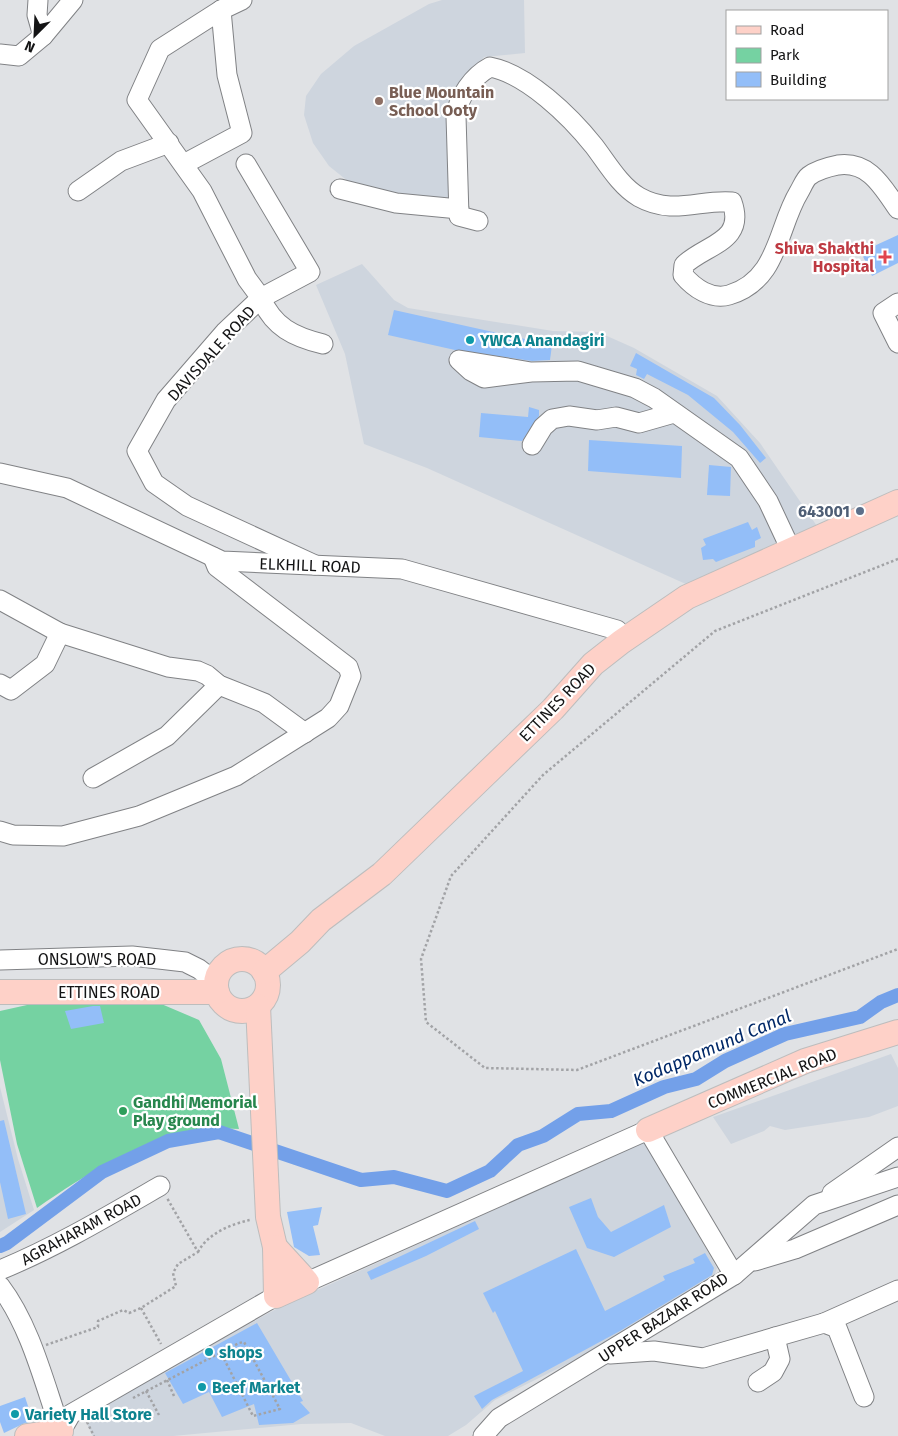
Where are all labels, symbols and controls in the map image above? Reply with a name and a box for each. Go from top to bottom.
north arrow [10,10,60,60]
legend [726,10,888,100]
text: Road [770,21,805,39]
text: N [22,37,38,56]
text: Park [770,46,800,64]
text: Building [770,71,826,89]
place label: Blue Mountain School Ooty [389,83,494,120]
marker: Blue Mountain School Ooty [373,95,385,107]
place label: Shiva Shakthi Hospital [775,239,874,276]
marker: Shiva Shakthi Hospital [878,250,892,264]
street label: DAVISDALE ROAD [164,302,259,405]
place label: YWCA Anandagiri [479,331,605,350]
marker: YWCA Anandagiri [464,334,476,346]
place label: 643001 [798,502,850,521]
marker: 643001 [854,505,866,517]
street label: ELKHILL ROAD [259,554,361,577]
street label: ETTINES ROAD [515,659,600,746]
street label: ONSLOW'S ROAD [38,950,156,969]
street label: ETTINES ROAD [58,983,160,1002]
water label: Kodappamund Canal [630,1005,794,1091]
street label: COMMERCIAL ROAD [705,1044,840,1113]
place label: Gandhi Memorial Play ground [133,1093,257,1130]
marker: Gandhi Memorial Play ground [117,1105,129,1117]
street label: AGRAHARAM ROAD [18,1190,145,1269]
street label: UPPER BAZAAR ROAD [595,1268,732,1367]
place label: shops [219,1343,263,1362]
marker: shops [203,1346,215,1358]
place label: Beef Market [212,1378,301,1397]
marker: Beef Market [196,1381,208,1393]
place label: Variety Hall Store [24,1405,152,1424]
marker: Variety Hall Store [9,1408,21,1420]

